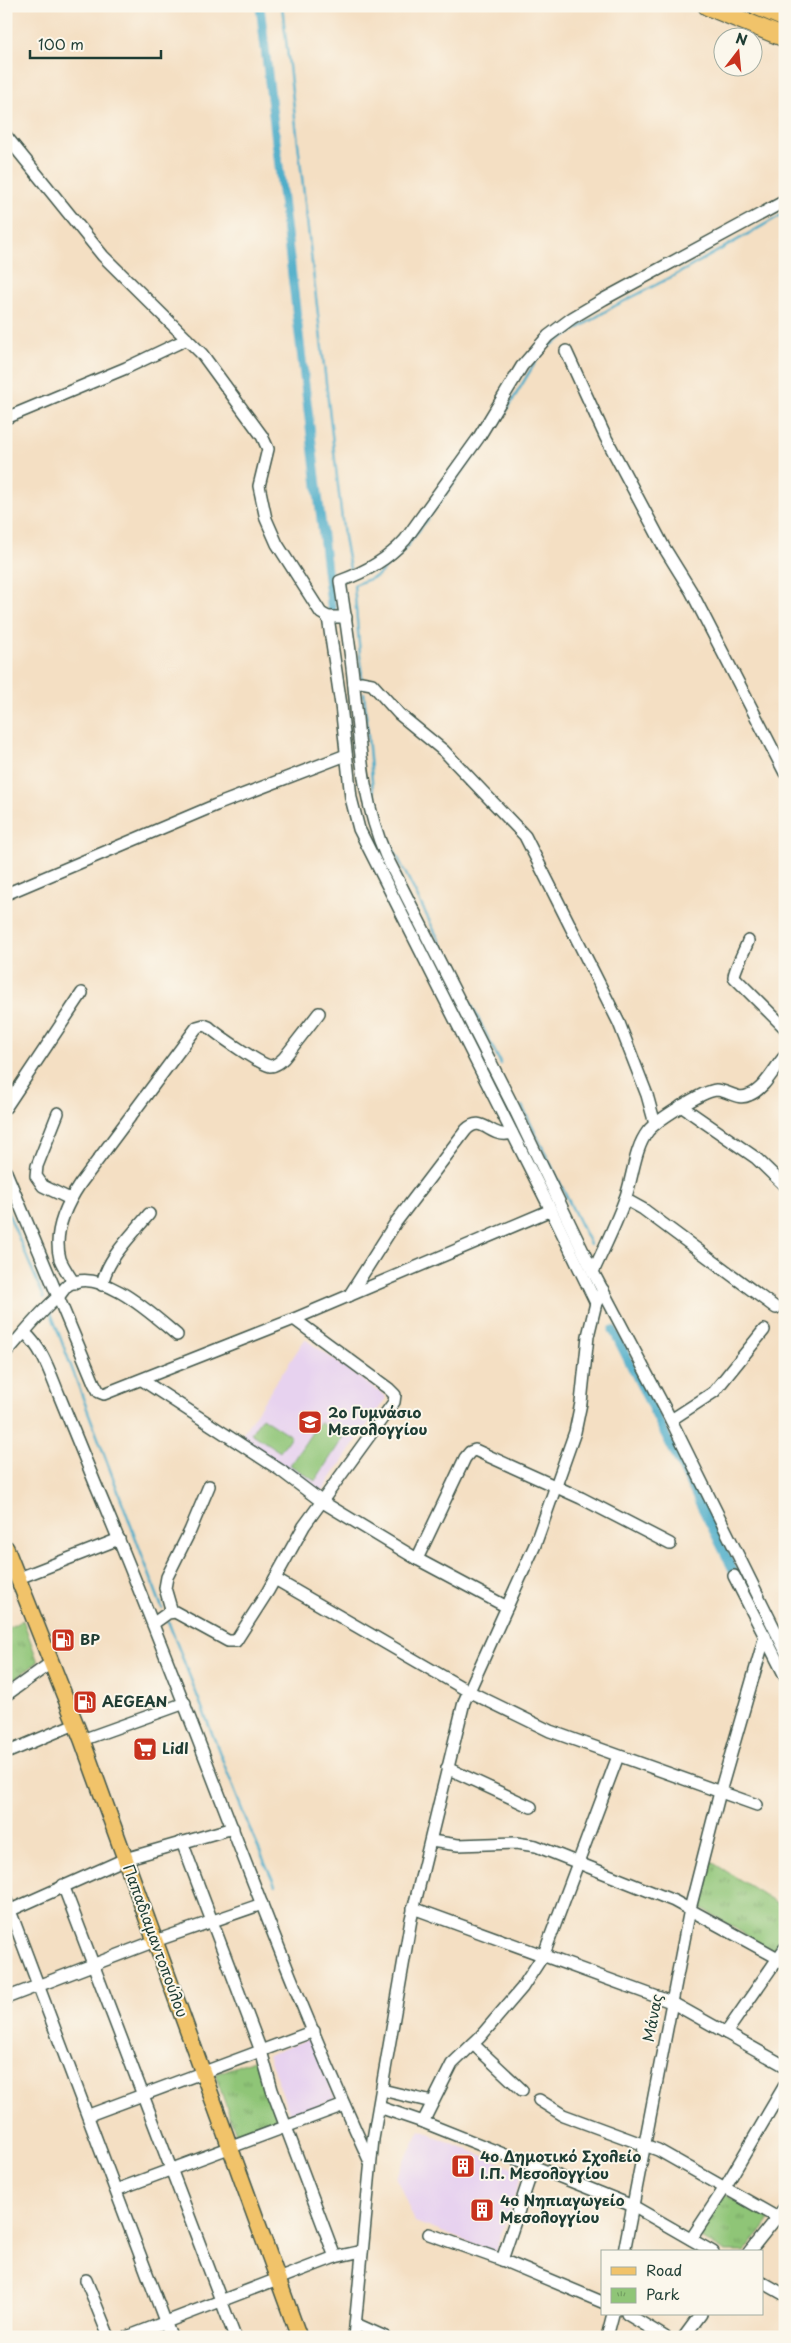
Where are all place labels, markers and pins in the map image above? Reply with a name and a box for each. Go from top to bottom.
place label: 2ο Γυμνάσιο Μεσολογγίου [328,1400,428,1440]
school or university icon: 2ο Γυμνάσιο Μεσολογγίου [297,1409,323,1435]
fuel station icon: BP [50,1627,76,1653]
place label: BP [80,1627,100,1650]
fuel station icon: AEGEAN [72,1689,98,1715]
place label: AEGEAN [102,1689,168,1712]
supermarket icon: Lidl [132,1736,158,1762]
place label: Lidl [162,1736,189,1759]
place label: 4ο Δημοτικό Σχολείο Ι.Π. Μεσολογγίου [480,2144,641,2184]
building icon: 4ο Δημοτικό Σχολείο Ι.Π. Μεσολογγίου [450,2153,476,2179]
place label: 4ο Νηπιαγωγείο Μεσολογγίου [500,2188,625,2228]
building icon: 4ο Νηπιαγωγείο Μεσολογγίου [469,2197,495,2223]

